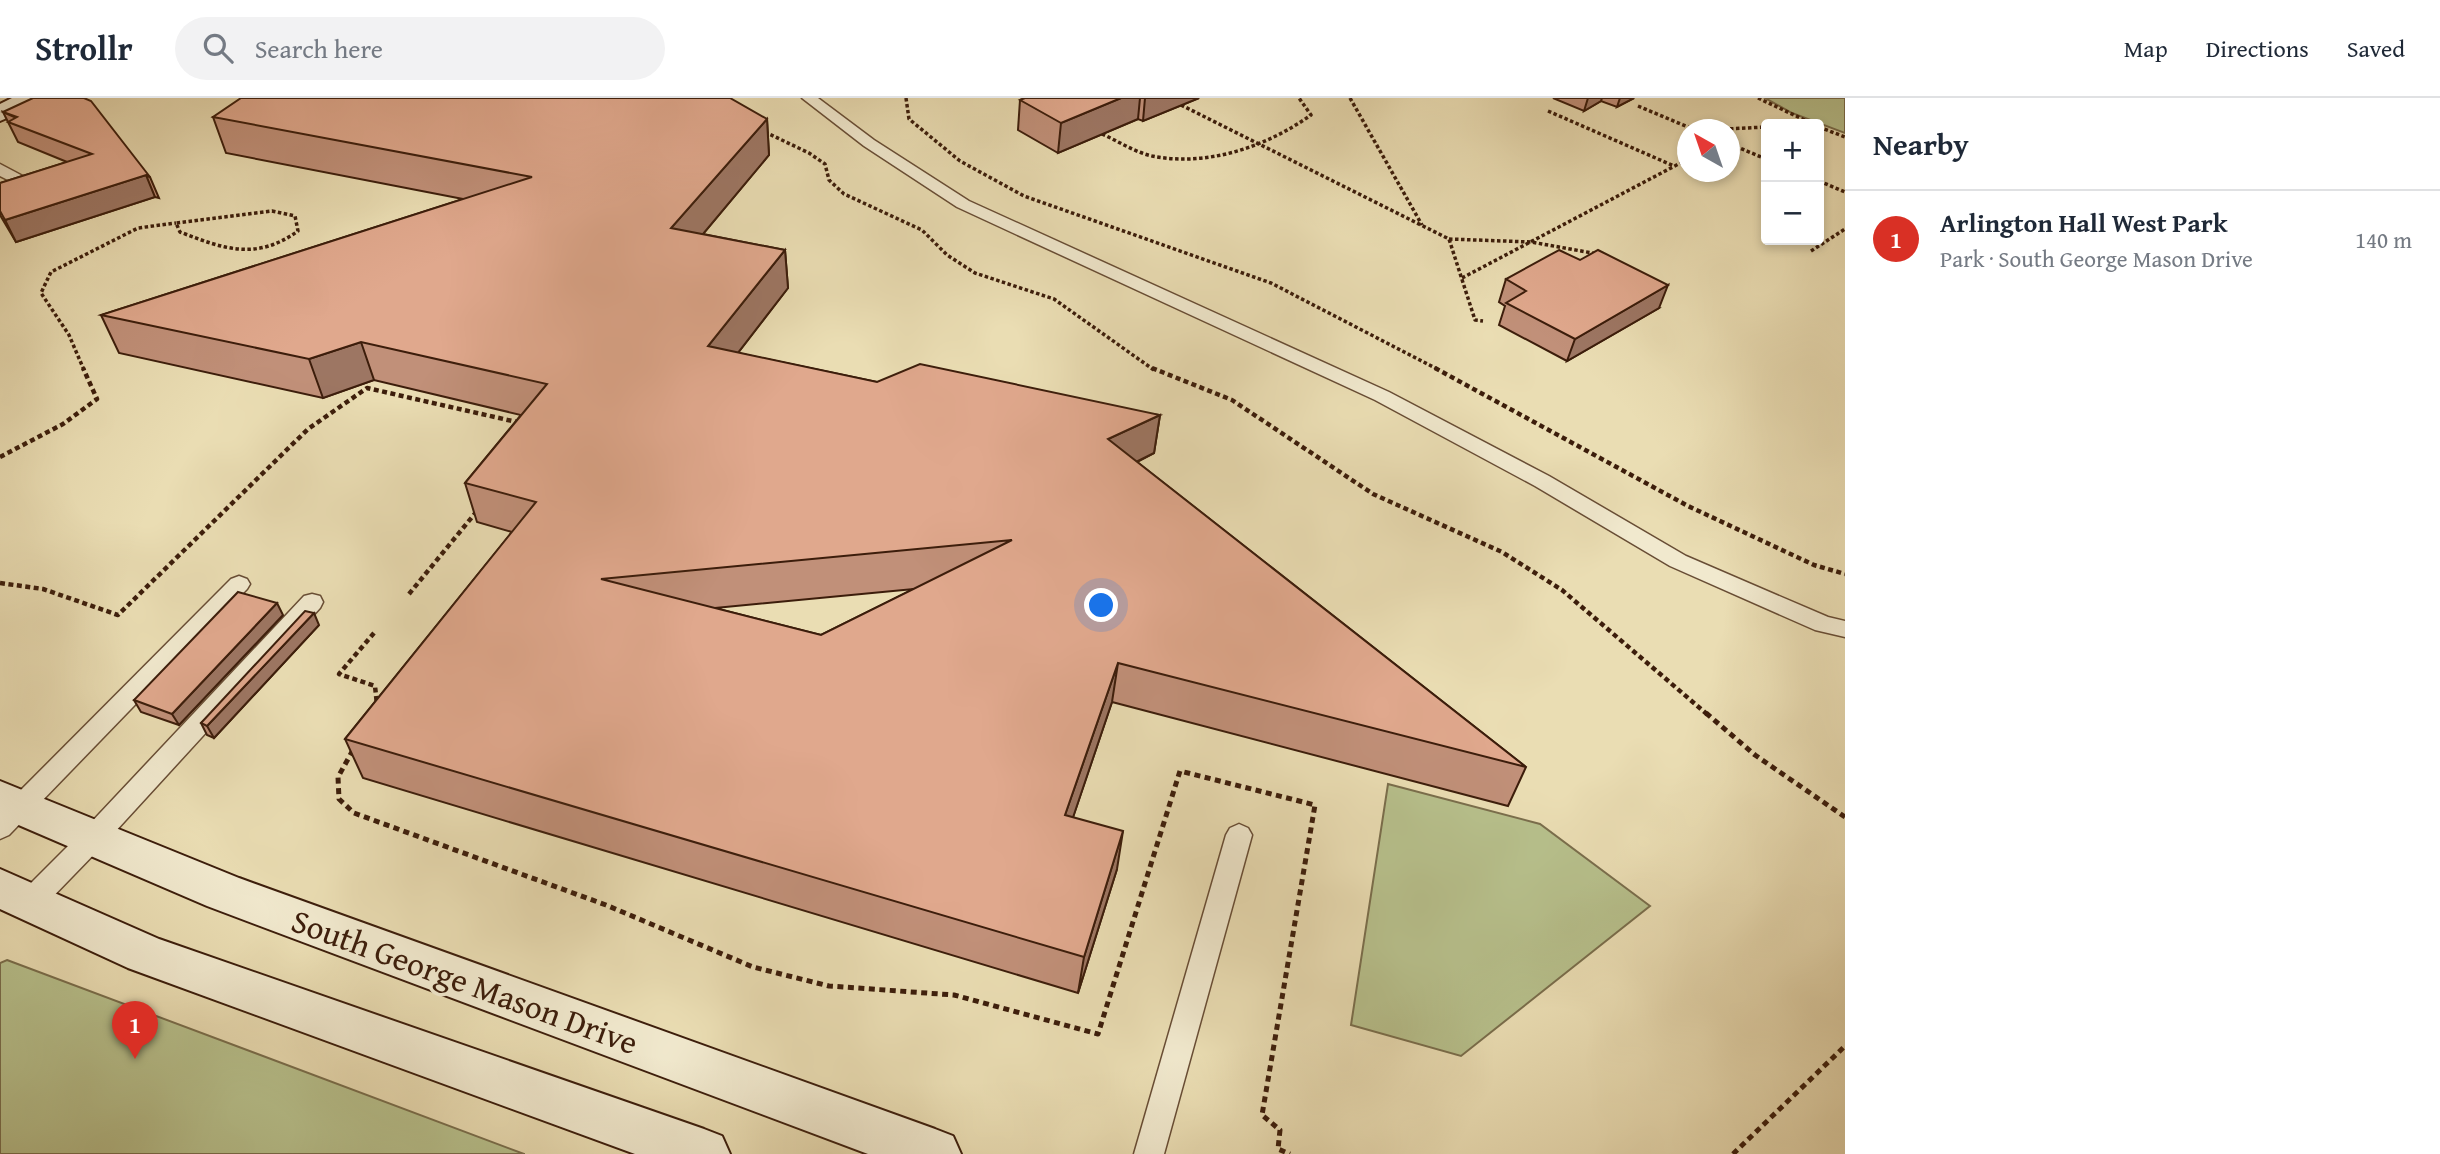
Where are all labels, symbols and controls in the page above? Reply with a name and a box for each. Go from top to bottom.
search box [175,17,665,80]
text: Strollr [35,24,133,72]
icon: search [199,29,237,67]
text: Search here [255,29,383,68]
text: Map [2124,31,2168,66]
text: Directions [2206,31,2309,66]
text: Saved [2347,31,2405,66]
north arrow [1677,119,1740,182]
map controls [1761,119,1824,245]
button: + [1761,119,1824,182]
text: Nearby [1873,122,1969,166]
button: − [1761,182,1824,245]
text: Arlington Hall West Park [1940,203,2227,242]
text: 1 [1890,223,1902,256]
text: 140 m [2355,223,2412,256]
text: Park · South George Mason Drive [1940,242,2253,275]
your location [1084,588,1118,622]
street label: South George Mason Drive [285,896,645,1066]
pin: 1 [112,1001,158,1059]

